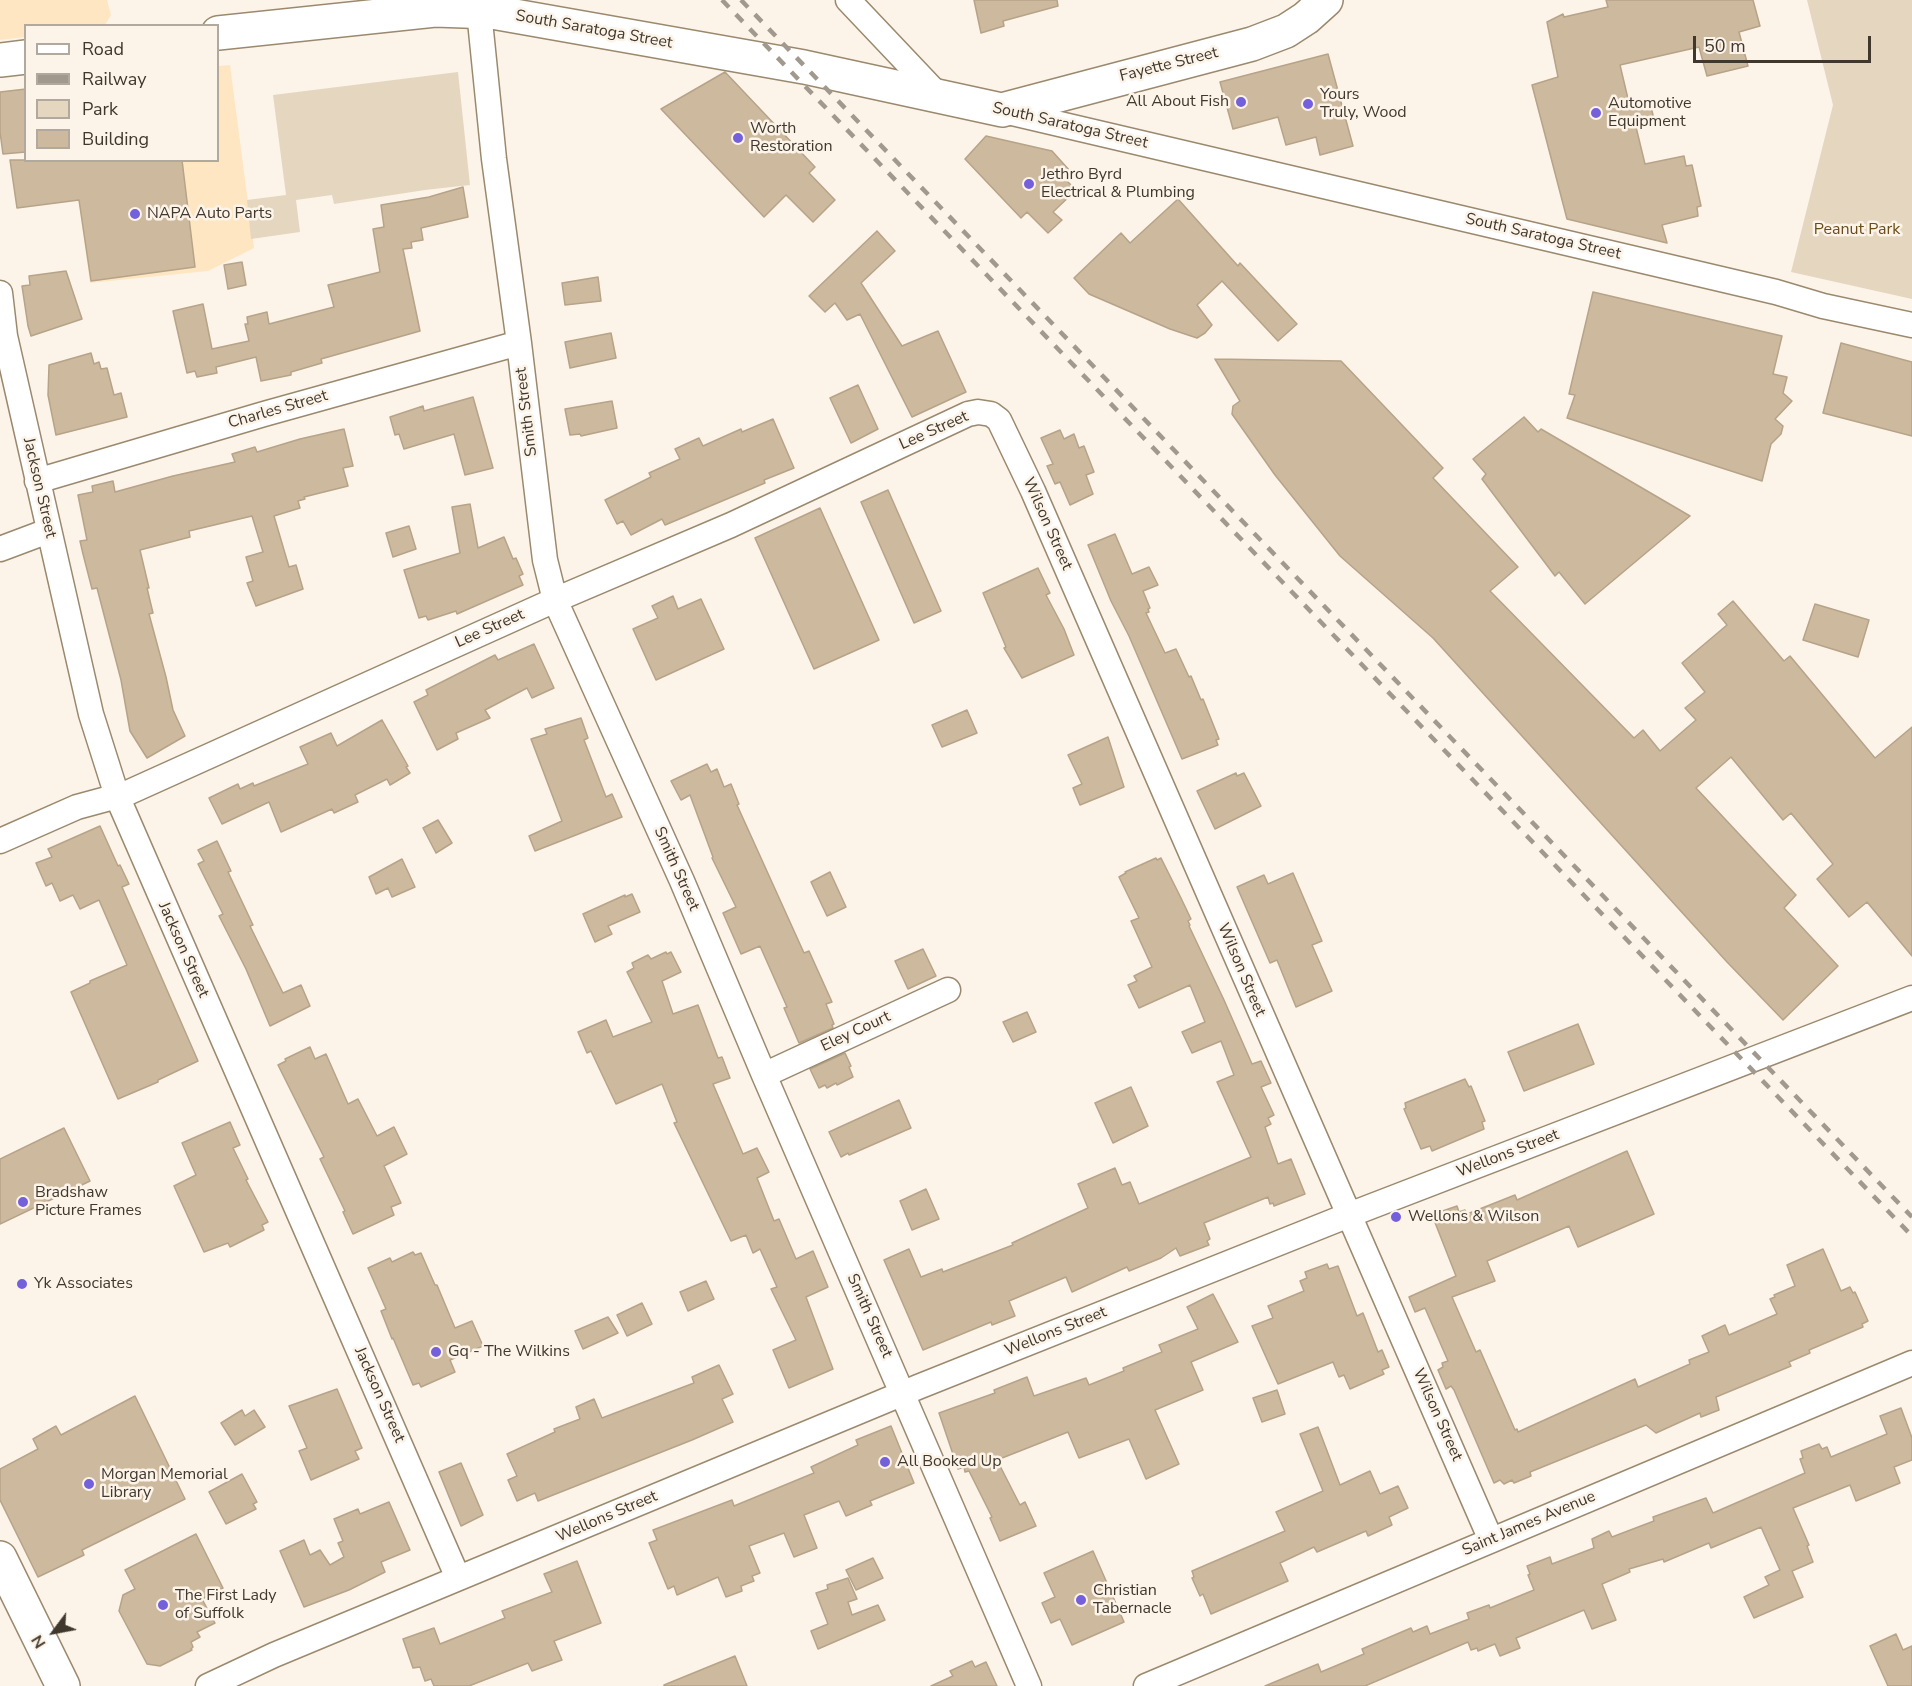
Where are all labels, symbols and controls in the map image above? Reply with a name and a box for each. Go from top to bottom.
street label: South Saratoga Street [514,7,674,53]
legend [24,24,219,162]
scale bar [1696,24,1874,62]
text: 50 m [1704,34,1746,58]
text: Road [82,37,124,61]
street label: Fayette Street [1118,44,1220,86]
text: Railway [82,67,147,91]
place label: Yours Truly, Wood [1320,85,1407,123]
place label: All About Fish [1126,92,1229,112]
place label: Automotive Equipment [1608,94,1692,132]
marker: All About Fish [1234,95,1248,109]
text: Park [82,97,118,121]
marker: Yours Truly, Wood [1301,97,1315,111]
street label: South Saratoga Street [990,99,1150,153]
marker: Automotive Equipment [1589,106,1603,120]
place label: Worth Restoration [750,119,832,157]
text: Building [82,127,149,151]
marker: Worth Restoration [731,131,745,145]
place label: Jethro Byrd Electrical & Plumbing [1041,165,1195,203]
marker: Jethro Byrd Electrical & Plumbing [1022,177,1036,191]
place label: NAPA Auto Parts [147,204,272,224]
marker: NAPA Auto Parts [128,207,142,221]
street label: South Saratoga Street [1463,210,1623,264]
park label: Peanut Park [1814,220,1900,240]
street label: Smith Street [512,366,542,458]
street label: Charles Street [226,387,330,433]
street label: Lee Street [897,407,971,455]
street label: Jackson Street [18,436,60,540]
street label: Wilson Street [1018,475,1076,573]
street label: Lee Street [453,605,527,653]
street label: Smith Street [649,824,703,914]
street label: Jackson Street [153,899,213,1001]
street label: Wilson Street [1213,920,1269,1020]
street label: Eley Court [818,1008,894,1056]
street label: Wellons Street [1454,1126,1562,1182]
place label: Bradshaw Picture Frames [35,1183,142,1221]
marker: Bradshaw Picture Frames [16,1195,30,1209]
place label: Wellons & Wilson [1408,1207,1539,1227]
marker: Wellons & Wilson [1389,1210,1403,1224]
street label: Smith Street [842,1271,896,1361]
place label: Yk Associates [34,1274,133,1294]
marker: Yk Associates [15,1277,29,1291]
street label: Wellons Street [1002,1303,1110,1361]
place label: Gq - The Wilkins [448,1342,570,1362]
street label: Jackson Street [349,1344,409,1446]
marker: Gq - The Wilkins [429,1345,443,1359]
street label: Wilson Street [1408,1366,1466,1464]
place label: All Booked Up [897,1452,1002,1472]
marker: All Booked Up [878,1455,892,1469]
place label: Morgan Memorial Library [101,1465,228,1503]
marker: Morgan Memorial Library [82,1477,96,1491]
street label: Wellons Street [554,1487,660,1547]
street label: Saint James Avenue [1459,1487,1599,1561]
place label: Christian Tabernacle [1093,1581,1172,1619]
place label: The First Lady of Suffolk [175,1586,277,1624]
marker: Christian Tabernacle [1074,1593,1088,1607]
marker: The First Lady of Suffolk [156,1598,170,1612]
north arrow [24,1602,84,1662]
text: N [26,1631,51,1652]

